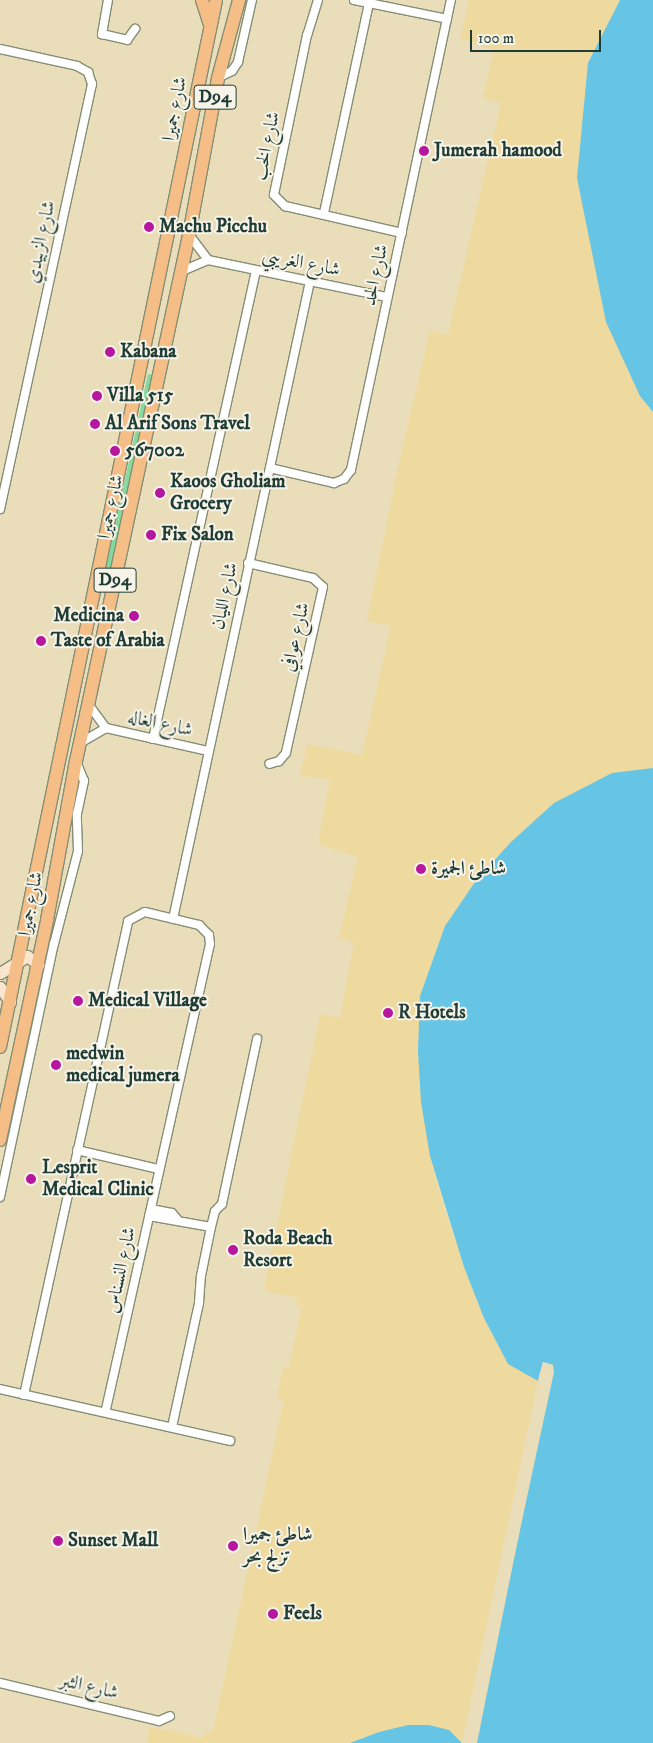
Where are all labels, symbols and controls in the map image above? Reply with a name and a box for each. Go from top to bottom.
scale bar [473,20,604,52]
text: 100 m [478,29,514,48]
street label: شارع جميرا [158,75,192,143]
road number: D94 [192,81,238,112]
street label: شارع الخب [249,109,285,183]
place label: Jumerah hamood [434,140,562,162]
marker: Jumerah hamood [418,145,430,157]
street label: شارع الزبيدي [21,199,61,285]
place label: Machu Picchu [159,216,267,238]
marker: Machu Picchu [143,221,155,233]
street label: شارع الحد [358,242,394,308]
street label: شارع الغريبي [260,244,342,282]
place label: Kabana [120,341,176,363]
marker: Kabana [104,346,116,358]
place label: Villa 515 [107,385,173,407]
marker: Villa 515 [91,390,103,402]
place label: Al Arif Sons Travel [105,413,250,435]
marker: Al Arif Sons Travel [89,418,101,430]
place label: 567002 [125,440,184,462]
marker: 567002 [109,445,121,457]
place label: Kaoos Gholiam Grocery [170,471,286,515]
street label: شارع جميرا [93,473,129,541]
marker: Kaoos Gholiam Grocery [154,487,166,499]
place label: Fix Salon [161,524,234,546]
marker: Fix Salon [145,529,157,541]
street label: شارع الليان [207,560,243,632]
road number: D94 [92,564,138,596]
street label: شارع عوافي [277,600,315,674]
place label: Medicina [54,605,124,627]
marker: Medicina [128,610,140,622]
place label: Taste of Arabia [51,630,165,652]
marker: Taste of Arabia [35,635,47,647]
street label: شارع الغاله [125,706,195,742]
place label: شاطئ الجميرة [431,858,506,880]
marker: شاطئ الجميرة [415,863,427,875]
street label: شارع جميرا [14,870,48,938]
place label: Medical Village [88,990,207,1012]
marker: Medical Village [72,995,84,1007]
place label: R Hotels [398,1002,466,1024]
marker: R Hotels [382,1007,394,1019]
place label: medwin medical jumera [66,1043,179,1087]
marker: medwin medical jumera [50,1059,62,1071]
place label: Lesprit Medical Clinic [42,1157,154,1201]
marker: Lesprit Medical Clinic [24,1172,38,1186]
street label: شارع النسناس [101,1225,141,1315]
place label: Roda Beach Resort [243,1228,333,1272]
marker: Roda Beach Resort [227,1244,239,1256]
place label: شاطئ جميرا تزلج بحر [243,1524,313,1568]
place label: Sunset Mall [68,1530,158,1552]
marker: Sunset Mall [52,1535,64,1547]
marker: شاطئ جميرا تزلج بحر [227,1540,239,1552]
place label: Feels [283,1603,322,1625]
marker: Feels [267,1608,279,1620]
street label: شارع الثبر [57,1669,121,1705]

